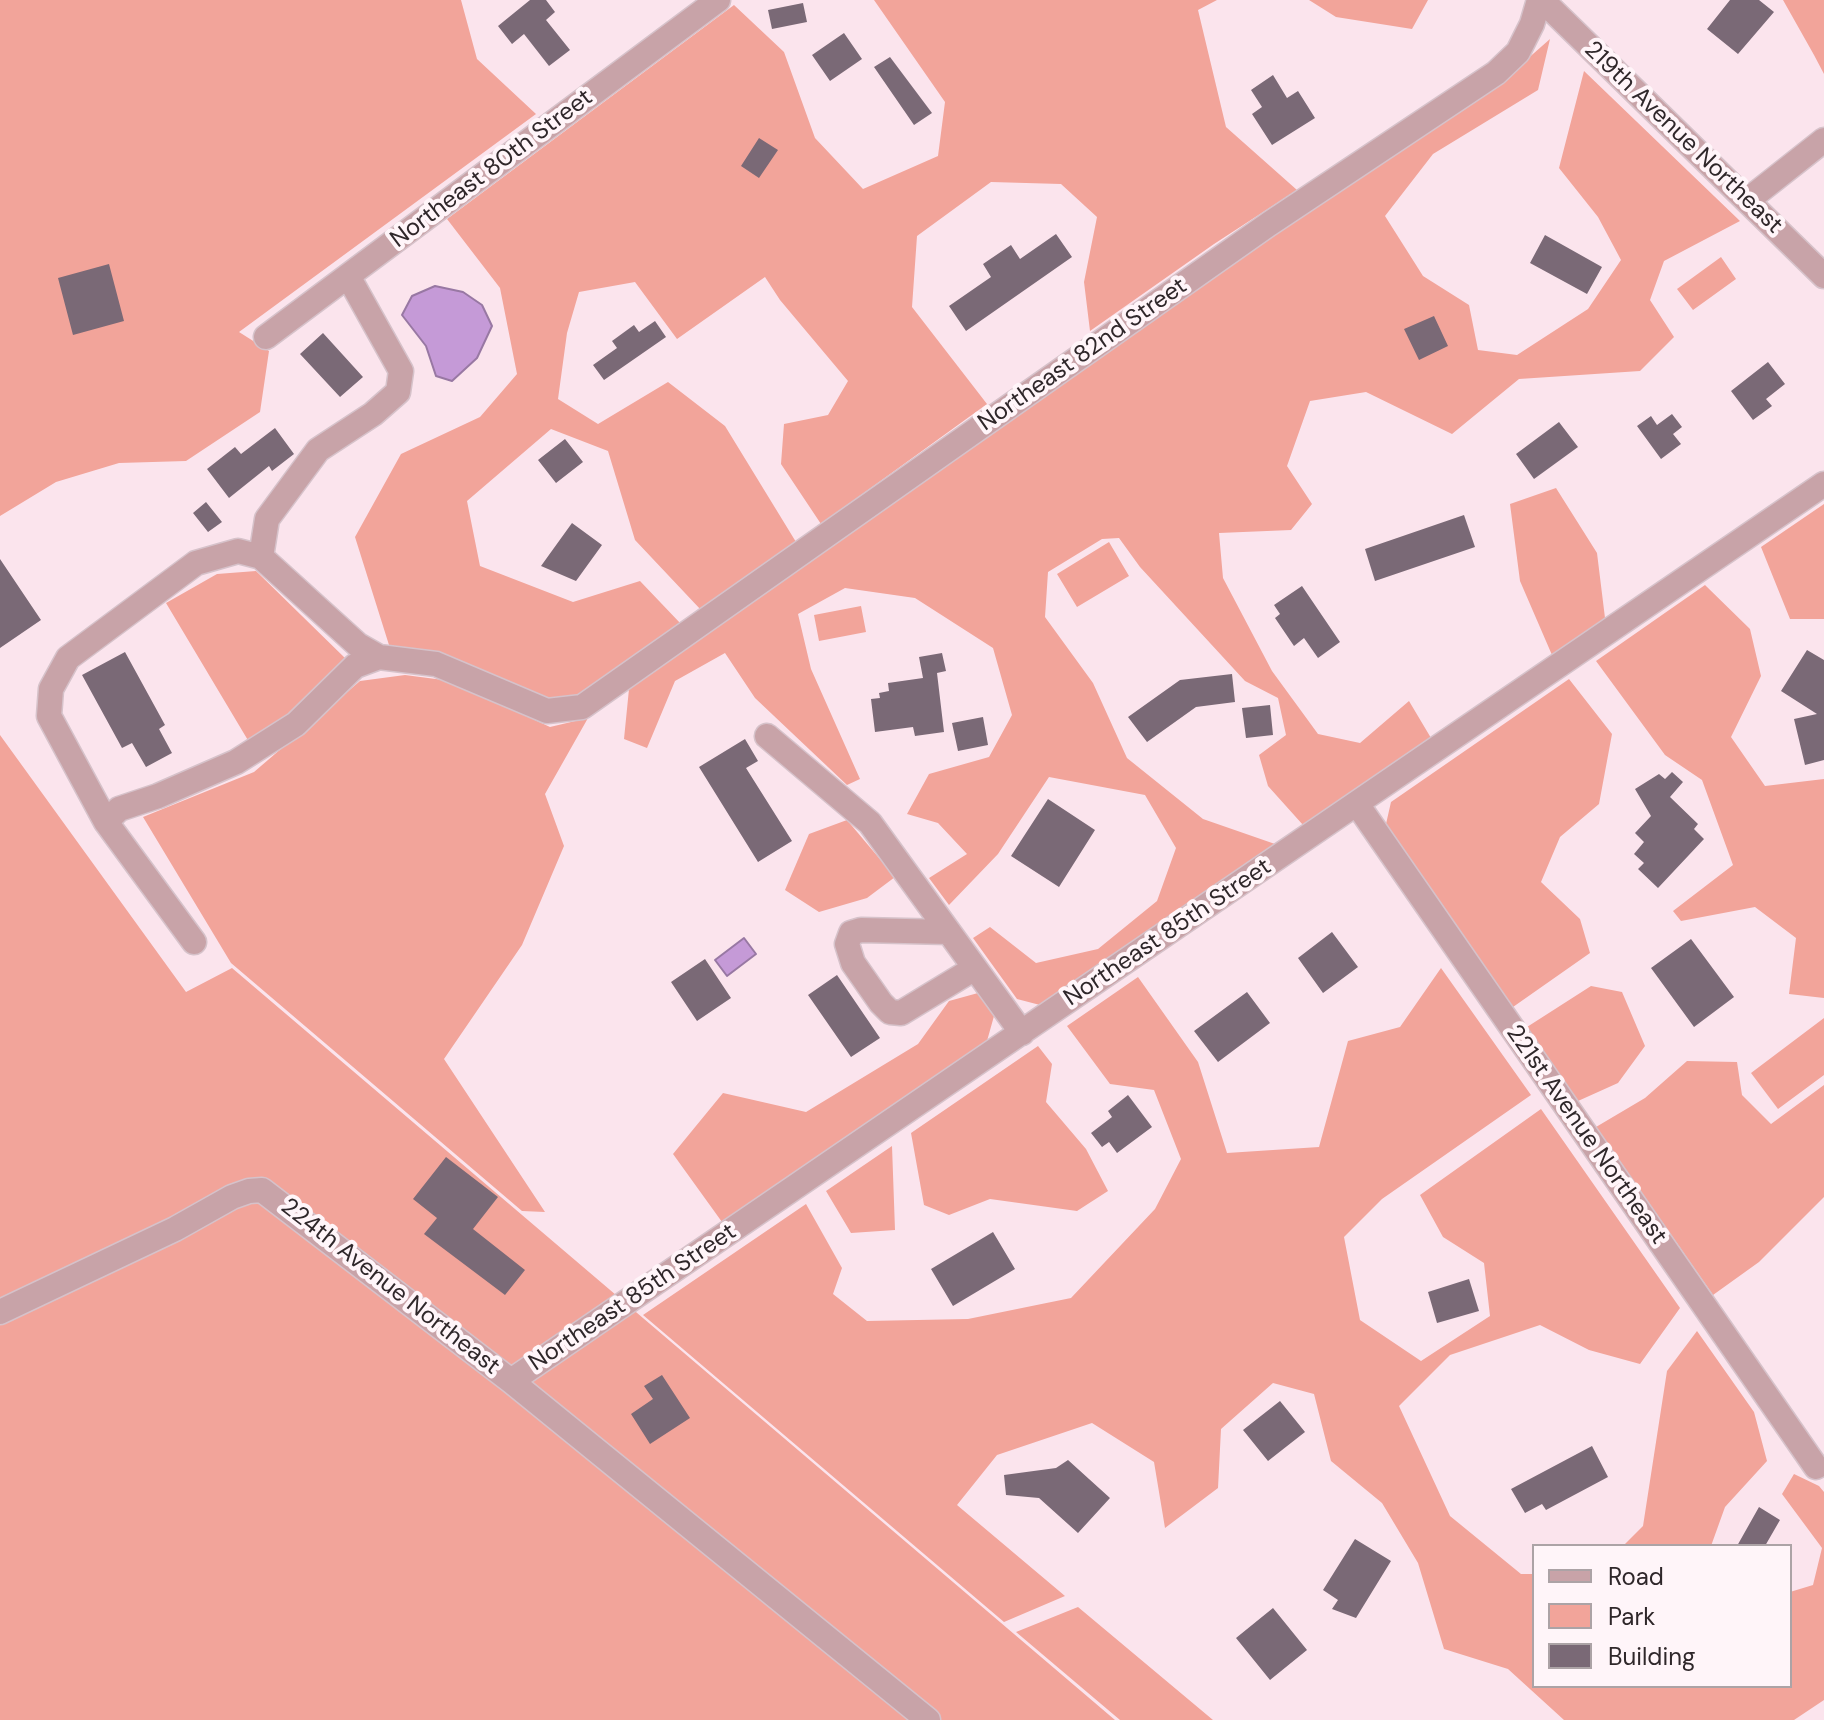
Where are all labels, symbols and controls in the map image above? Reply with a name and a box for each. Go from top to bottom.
street label: 219th Avenue Northeast [1578,36,1788,240]
street label: Northeast 80th Street [385,84,599,254]
street label: Northeast 82nd Street [973,272,1193,438]
street label: Northeast 85th Street [1059,853,1277,1013]
street label: 221st Avenue Northeast [1499,1020,1673,1250]
street label: 224th Avenue Northeast [275,1193,505,1381]
street label: Northeast 85th Street [524,1218,742,1378]
legend [1532,1544,1792,1688]
text: Road [1608,1561,1664,1592]
text: Park [1608,1601,1655,1632]
text: Building [1608,1641,1695,1672]

